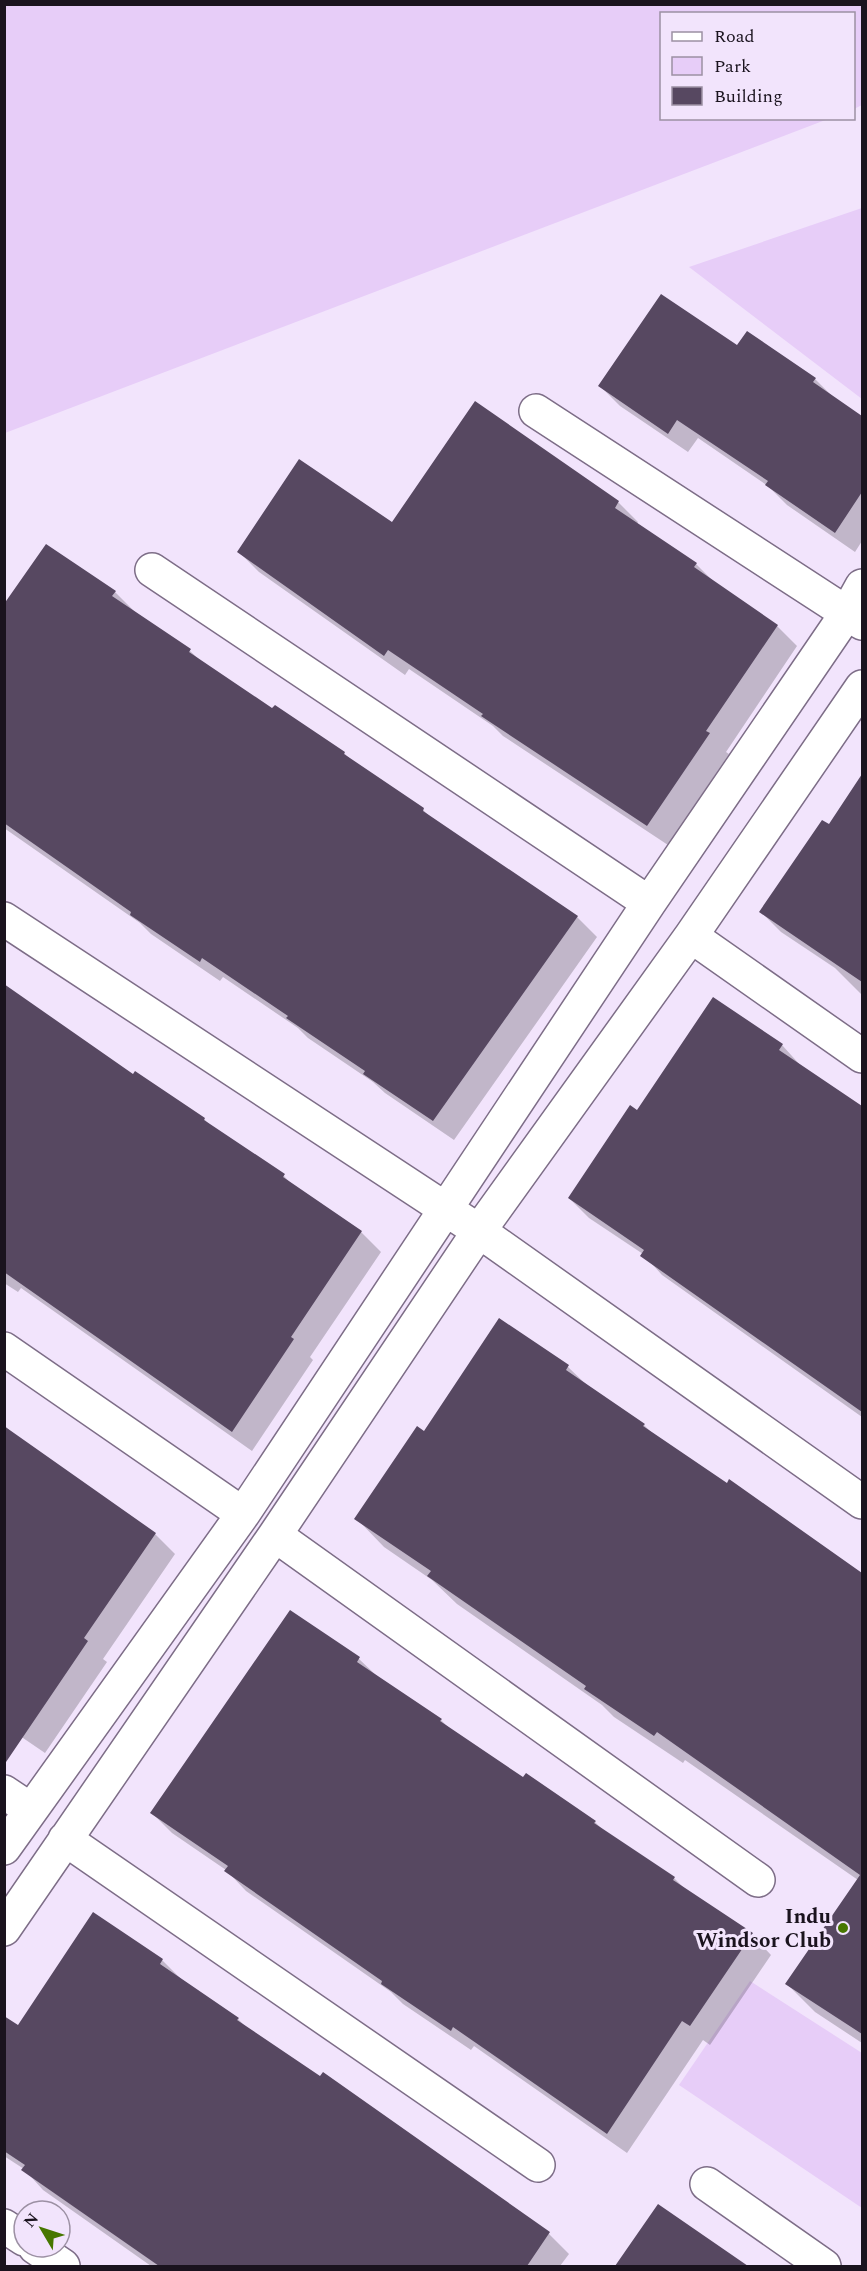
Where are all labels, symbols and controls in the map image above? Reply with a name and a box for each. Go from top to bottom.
legend [660,12,855,120]
text: Road [714,23,755,50]
text: Park [714,53,751,80]
text: Building [714,83,783,110]
place label: Indu Windsor Club [696,1901,832,1957]
marker: Indu Windsor Club [836,1921,850,1935]
north arrow [12,2199,72,2259]
text: N [18,2208,45,2233]

